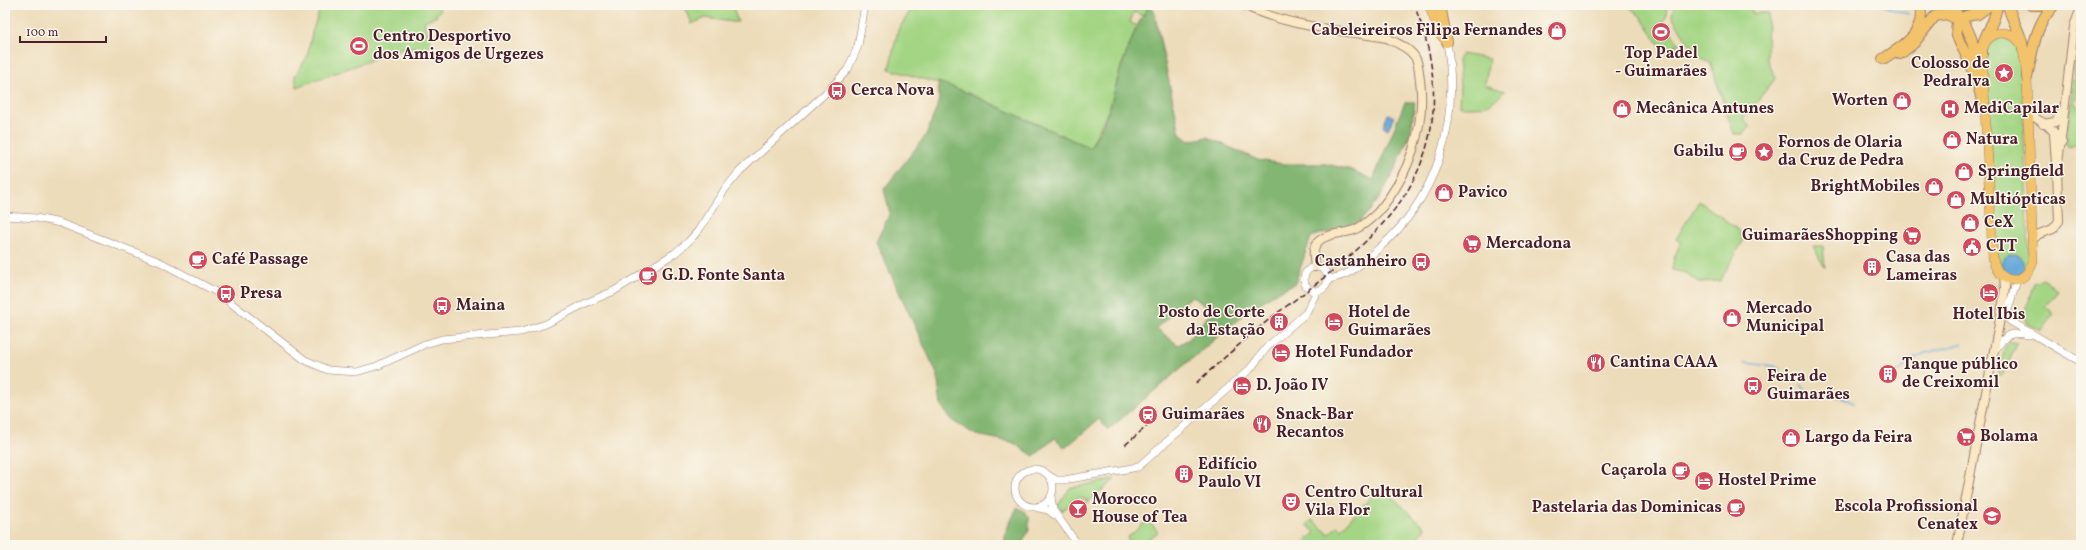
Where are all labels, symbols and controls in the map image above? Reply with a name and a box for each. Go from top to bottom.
scale bar [20,18,106,44]
place label: Cabeleireiros Filipa Fernandes [1311,20,1543,42]
shop icon: Cabeleireiros Filipa Fernandes [1546,20,1568,42]
sports icon: Top Padel - Guimarães [1650,21,1672,43]
text: 100 m [26,25,59,41]
place label: Centro Desportivo dos Amigos de Urgezes [373,26,544,66]
sports icon: Centro Desportivo dos Amigos de Urgezes [348,35,370,57]
place label: Top Padel - Guimarães [1615,43,1707,83]
place label: Colosso de Pedralva [1911,53,1990,93]
place icon: Colosso de Pedralva [1993,62,2015,84]
bus stop icon: Cerca Nova [826,80,848,102]
place label: Cerca Nova [851,80,935,102]
place label: Worten [1832,90,1888,112]
shop icon: Worten [1891,90,1913,112]
shop icon: Mecânica Antunes [1611,98,1633,120]
place label: Mecânica Antunes [1636,98,1774,120]
hospital icon: MediCapilar [1939,98,1961,120]
place label: MediCapilar [1964,98,2060,120]
shop icon: Natura [1941,129,1963,151]
place label: Natura [1966,129,2019,151]
place label: Fornos de Olaria da Cruz de Pedra [1778,132,1904,172]
place label: Gabilu [1673,141,1724,163]
cafe icon: Gabilu [1727,141,1749,163]
place icon: Fornos de Olaria da Cruz de Pedra [1753,141,1775,163]
shop icon: Springfield [1953,161,1975,183]
place label: Springfield [1978,161,2064,183]
place label: BrightMobiles [1810,176,1920,198]
shop icon: BrightMobiles [1923,176,1945,198]
shop icon: Pavico [1433,182,1455,204]
place label: Pavico [1458,182,1507,204]
shop icon: Multiópticas [1945,189,1967,211]
place label: Multiópticas [1970,189,2066,211]
shop icon: CeX [1959,212,1981,234]
place label: CeX [1984,212,2014,234]
place label: GuimarãesShopping [1742,225,1898,247]
supermarket icon: GuimarãesShopping [1901,225,1923,247]
supermarket icon: Mercadona [1461,233,1483,255]
place label: Mercadona [1486,233,1572,255]
public building icon: CTT [1961,236,1983,258]
place label: CTT [1986,236,2018,258]
place label: Casa das Lameiras [1886,247,1957,287]
cafe icon: Café Passage [187,249,209,271]
place label: Café Passage [212,249,308,271]
place label: Castanheiro [1315,251,1407,273]
bus stop icon: Castanheiro [1410,251,1432,273]
building icon: Casa das Lameiras [1861,256,1883,278]
cafe icon: G.D. Fonte Santa [637,265,659,287]
place label: G.D. Fonte Santa [662,265,786,287]
hotel icon: Hotel Ibis [1978,282,2000,304]
bus stop icon: Presa [215,283,237,305]
place label: Presa [240,283,282,305]
bus stop icon: Maina [431,295,453,317]
place label: Maina [456,295,505,317]
place label: Mercado Municipal [1746,298,1825,338]
place label: Posto de Corte da Estação [1158,302,1265,342]
place label: Hotel de Guimarães [1348,302,1431,342]
place label: Hotel Ibis [1952,304,2026,326]
shop icon: Mercado Municipal [1721,307,1743,329]
building icon: Posto de Corte da Estação [1268,311,1290,333]
hotel icon: Hotel de Guimarães [1323,311,1345,333]
hotel icon: Hotel Fundador [1270,342,1292,364]
place label: Hotel Fundador [1295,342,1414,364]
restaurant icon: Cantina CAAA [1585,352,1607,374]
place label: Cantina CAAA [1610,352,1718,374]
place label: Tanque público de Creixomil [1902,354,2018,394]
building icon: Tanque público de Creixomil [1877,363,1899,385]
place label: Feira de Guimarães [1767,366,1850,406]
hotel icon: D. João IV [1231,375,1253,397]
place label: D. João IV [1256,375,1328,397]
bus stop icon: Feira de Guimarães [1742,375,1764,397]
station icon: Guimarães [1137,404,1159,426]
place label: Guimarães [1162,404,1245,426]
place label: Snack-Bar Recantos [1276,404,1354,444]
restaurant icon: Snack-Bar Recantos [1251,413,1273,435]
supermarket icon: Bolama [1955,426,1977,448]
place label: Bolama [1980,426,2038,448]
shop icon: Largo da Feira [1780,427,1802,449]
place label: Largo da Feira [1805,427,1913,449]
place label: Edifício Paulo VI [1198,454,1261,494]
place label: Caçarola [1601,460,1667,482]
cafe icon: Caçarola [1670,460,1692,482]
building icon: Edifício Paulo VI [1173,463,1195,485]
hotel icon: Hostel Prime [1693,470,1715,492]
place label: Hostel Prime [1718,470,1816,492]
place label: Centro Cultural Vila Flor [1305,482,1423,522]
place label: Morocco House of Tea [1092,489,1188,529]
theatre icon: Centro Cultural Vila Flor [1280,491,1302,513]
place label: Escola Profissional Cenatex [1834,496,1979,536]
place label: Pastelaria das Dominicas [1532,497,1722,519]
cafe icon: Pastelaria das Dominicas [1725,497,1747,519]
bar icon: Morocco House of Tea [1067,498,1089,520]
school or university icon: Escola Profissional Cenatex [1981,505,2003,527]

